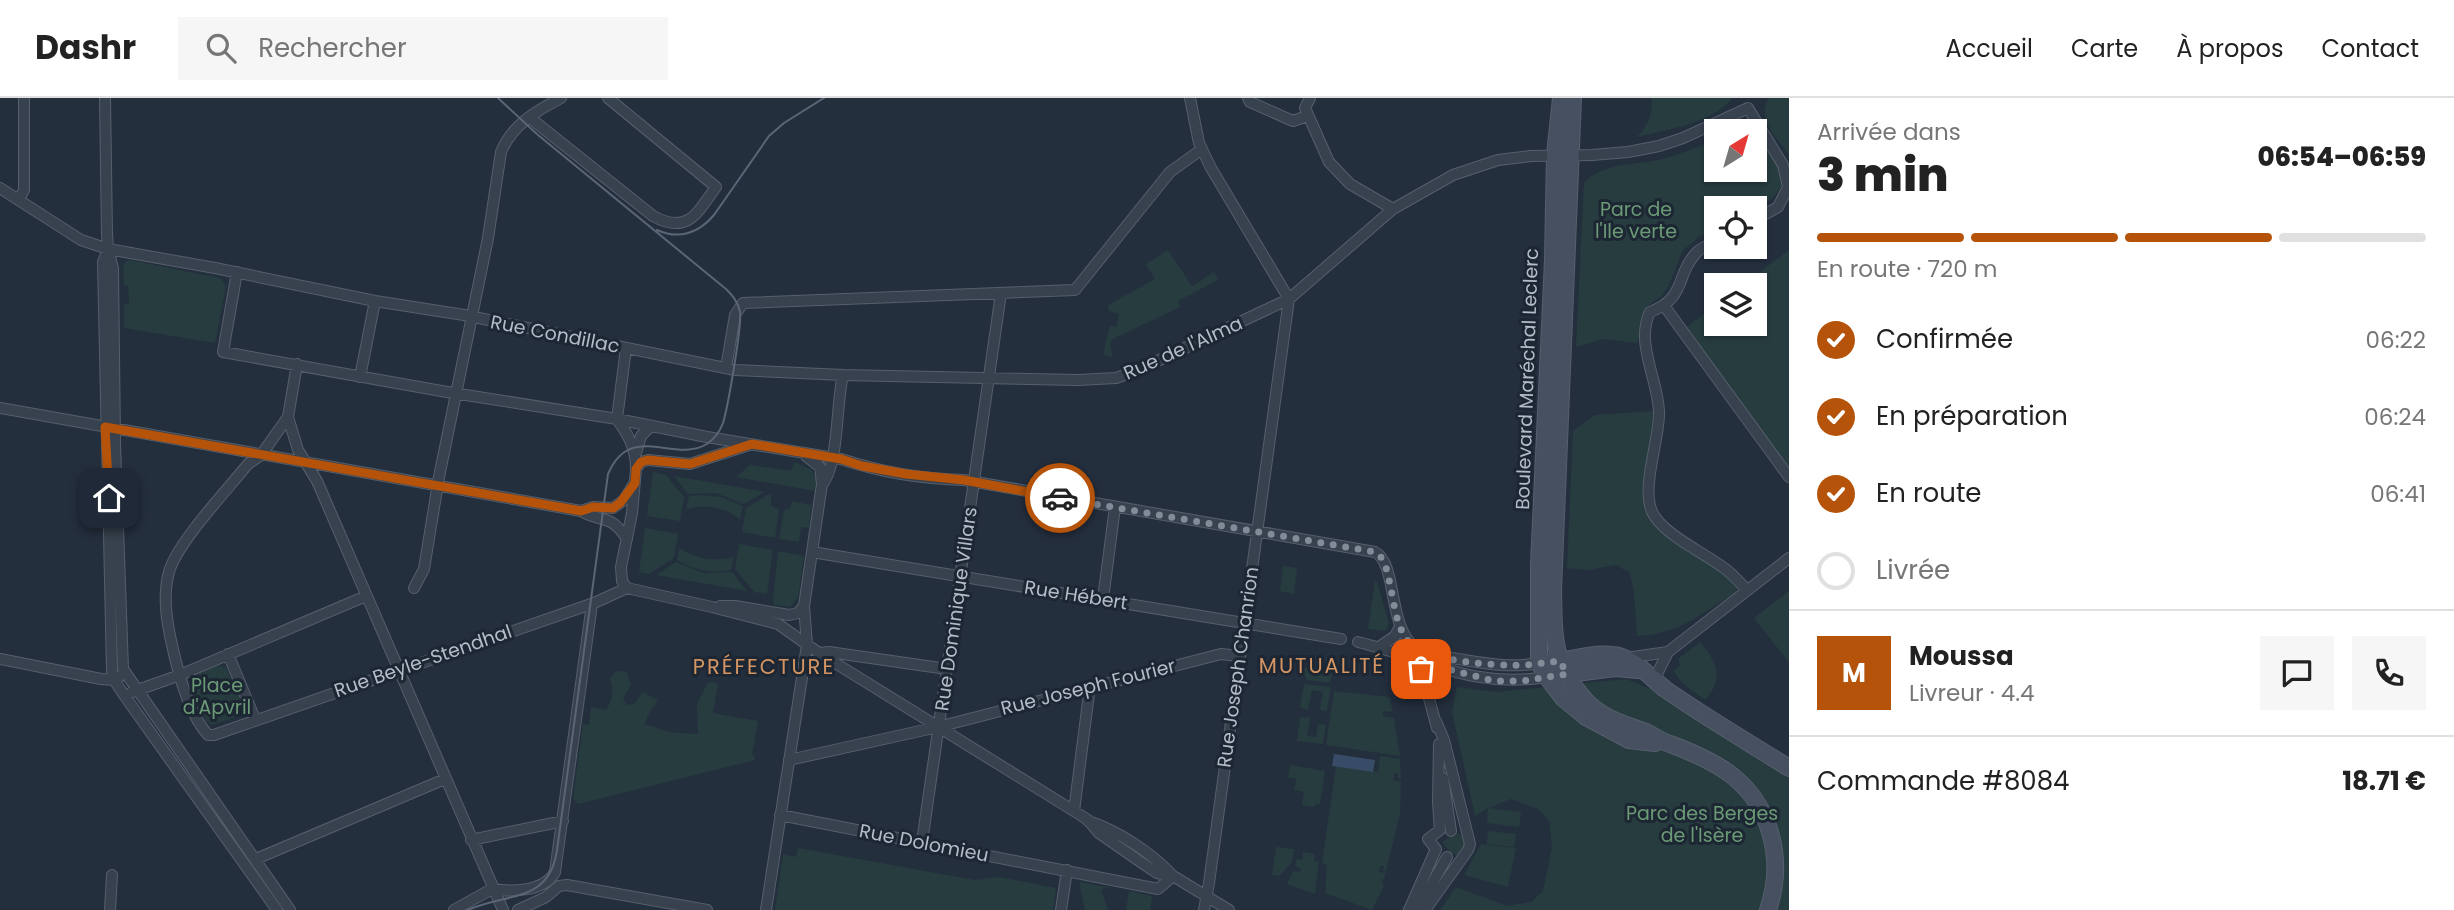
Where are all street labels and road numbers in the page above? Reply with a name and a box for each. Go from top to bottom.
street label: Boulevard Maréchal Leclerc [1509,248,1545,510]
street label: Rue Condillac [488,308,622,360]
street label: Rue de l'Alma [1119,310,1247,386]
street label: Rue Dominique Villars [928,505,984,713]
street label: Rue Joseph Chanrion [1211,565,1265,769]
street label: Rue Hébert [1022,574,1130,616]
street label: Rue Beyle-Stendhal [331,618,515,704]
street label: Rue Joseph Fourier [998,652,1178,722]
street label: Rue Dolomieu [857,817,991,869]

